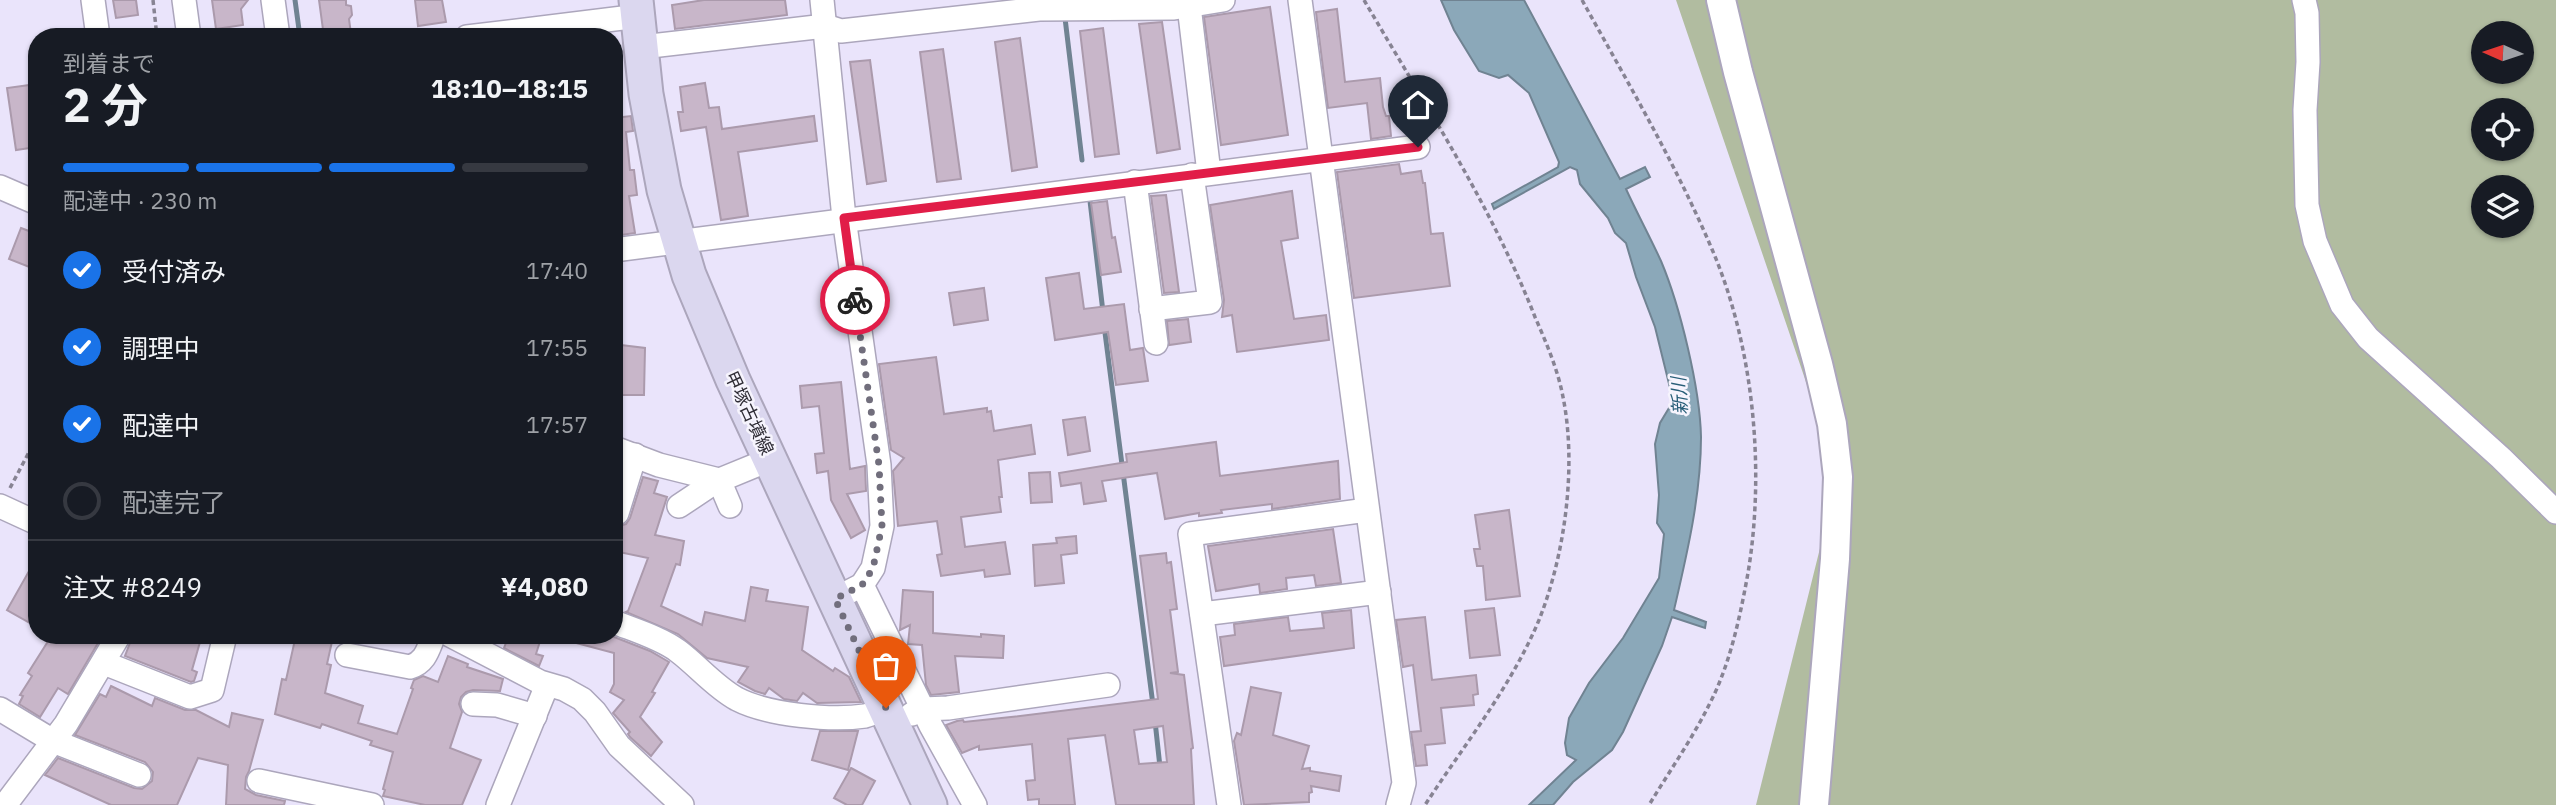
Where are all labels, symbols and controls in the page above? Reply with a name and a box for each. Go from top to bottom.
north arrow [2471,21,2534,84]
map controls [2471,21,2534,238]
text: 到着まで [63,48,155,78]
text: 18:10–18:15 [431,71,588,105]
text: 2 分 [63,75,147,135]
pin [1388,75,1448,147]
icon: home [1399,86,1437,124]
button: locate [2471,98,2534,161]
button: layers [2471,175,2534,238]
text: 配達中 · 230 m [63,185,217,215]
icon: check [63,251,101,289]
text: 受付済み [122,254,226,288]
text: 17:40 [526,255,588,285]
courier [820,265,890,335]
icon: bike [836,281,874,319]
icon: check [63,328,101,366]
text: 調理中 [122,331,200,365]
text: 17:55 [526,332,588,362]
street label: 甲塚古墳線 [720,367,779,458]
water label: 新川 [1666,374,1692,416]
icon: check [63,405,101,443]
text: 配達中 [122,408,200,442]
text: 17:57 [526,409,588,439]
text: 配達完了 [122,485,226,519]
text: ¥4,080 [501,569,588,603]
text: 注文 #8249 [63,570,202,604]
pin [856,636,916,708]
icon: bag [867,647,905,685]

